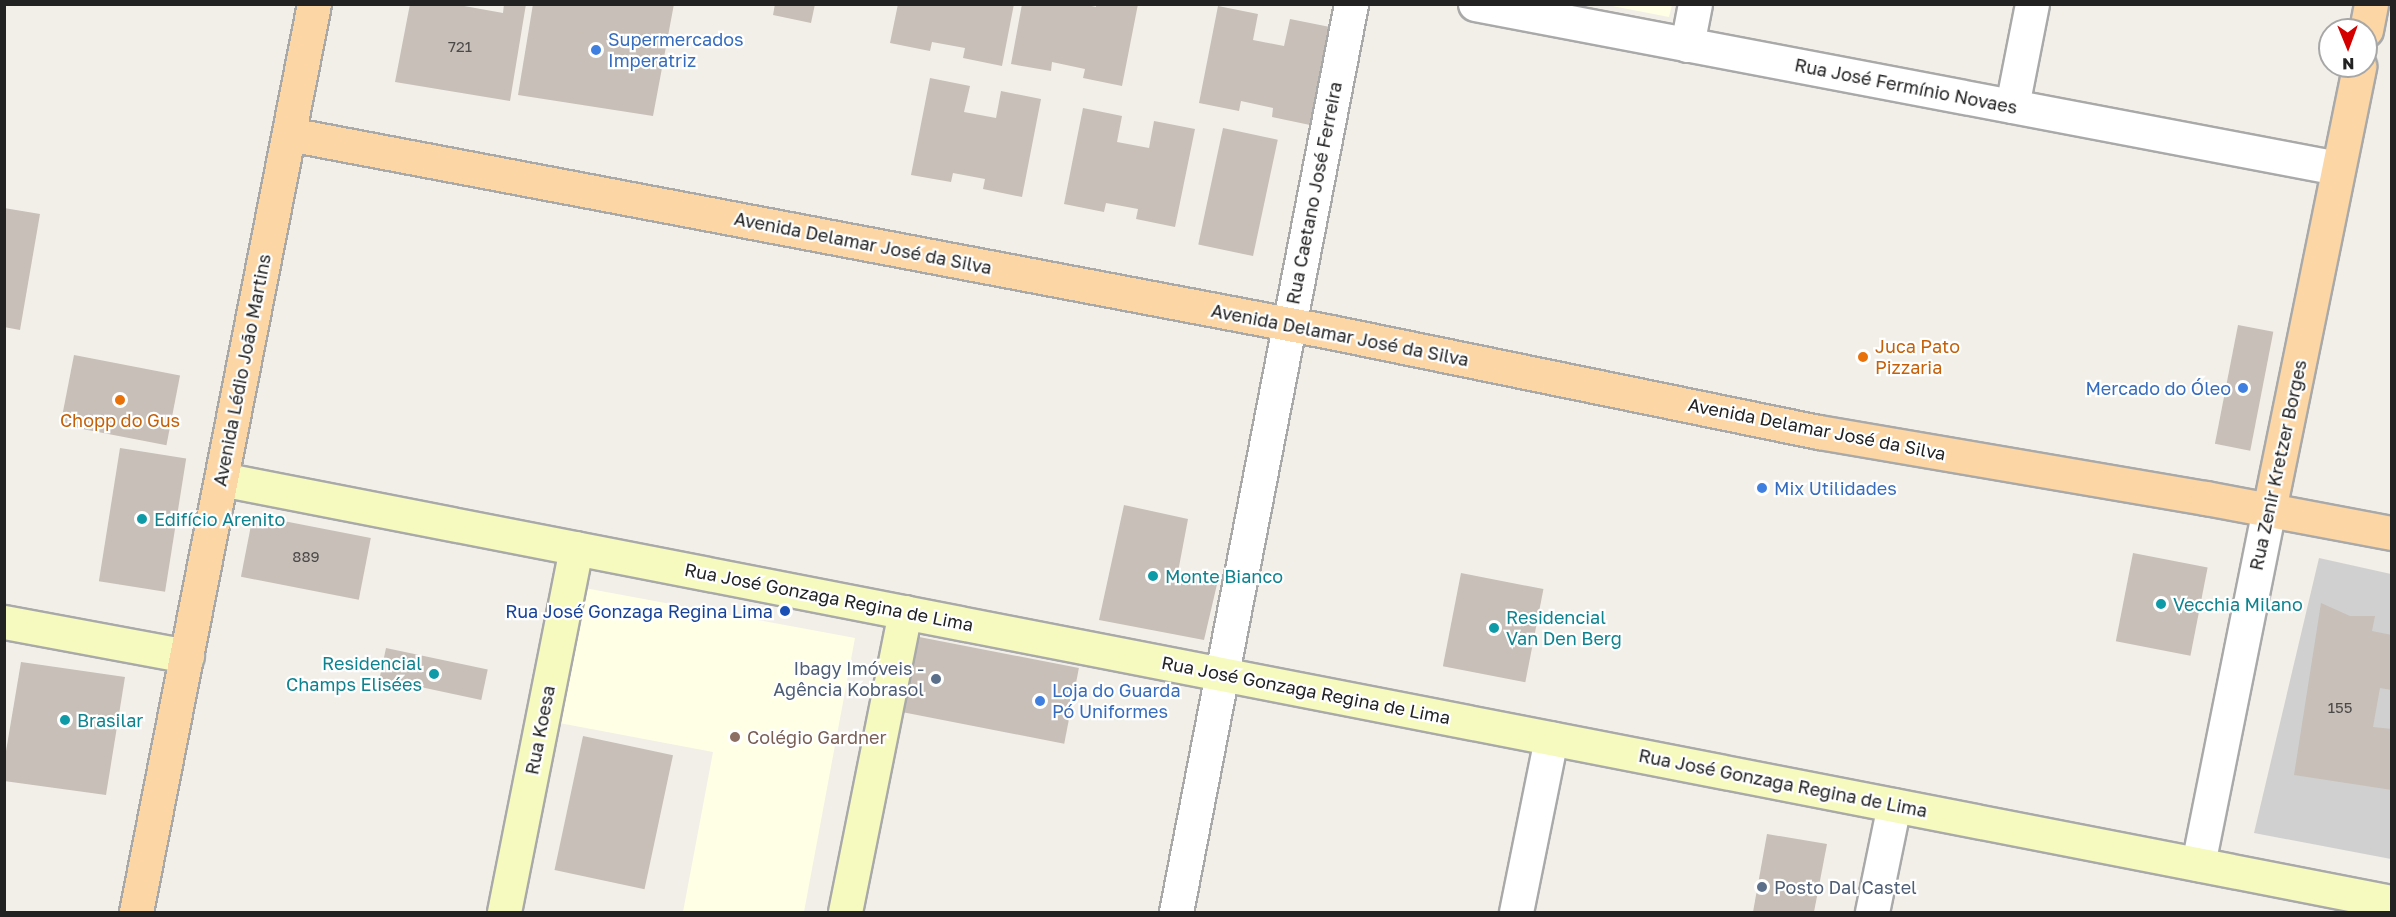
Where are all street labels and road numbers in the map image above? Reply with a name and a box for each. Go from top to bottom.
street label: Rua José Fermínio Novaes [1793,54,2019,118]
street label: Rua Caetano José Ferreira [1282,80,1346,306]
street label: Avenida Delamar José da Silva [732,207,994,279]
street label: Avenida Lédio João Martins [209,252,275,488]
street label: Avenida Delamar José da Silva [1209,299,1471,371]
street label: Rua Zenir Kretzer Borges [2245,358,2311,572]
street label: Avenida Delamar José da Silva [1686,393,1948,465]
street label: Rua José Gonzaga Regina de Lima [683,558,975,636]
street label: Rua José Gonzaga Regina de Lima [1160,651,1452,729]
street label: Rua Koesa [521,684,559,776]
street label: Rua José Gonzaga Regina de Lima [1637,744,1929,822]

